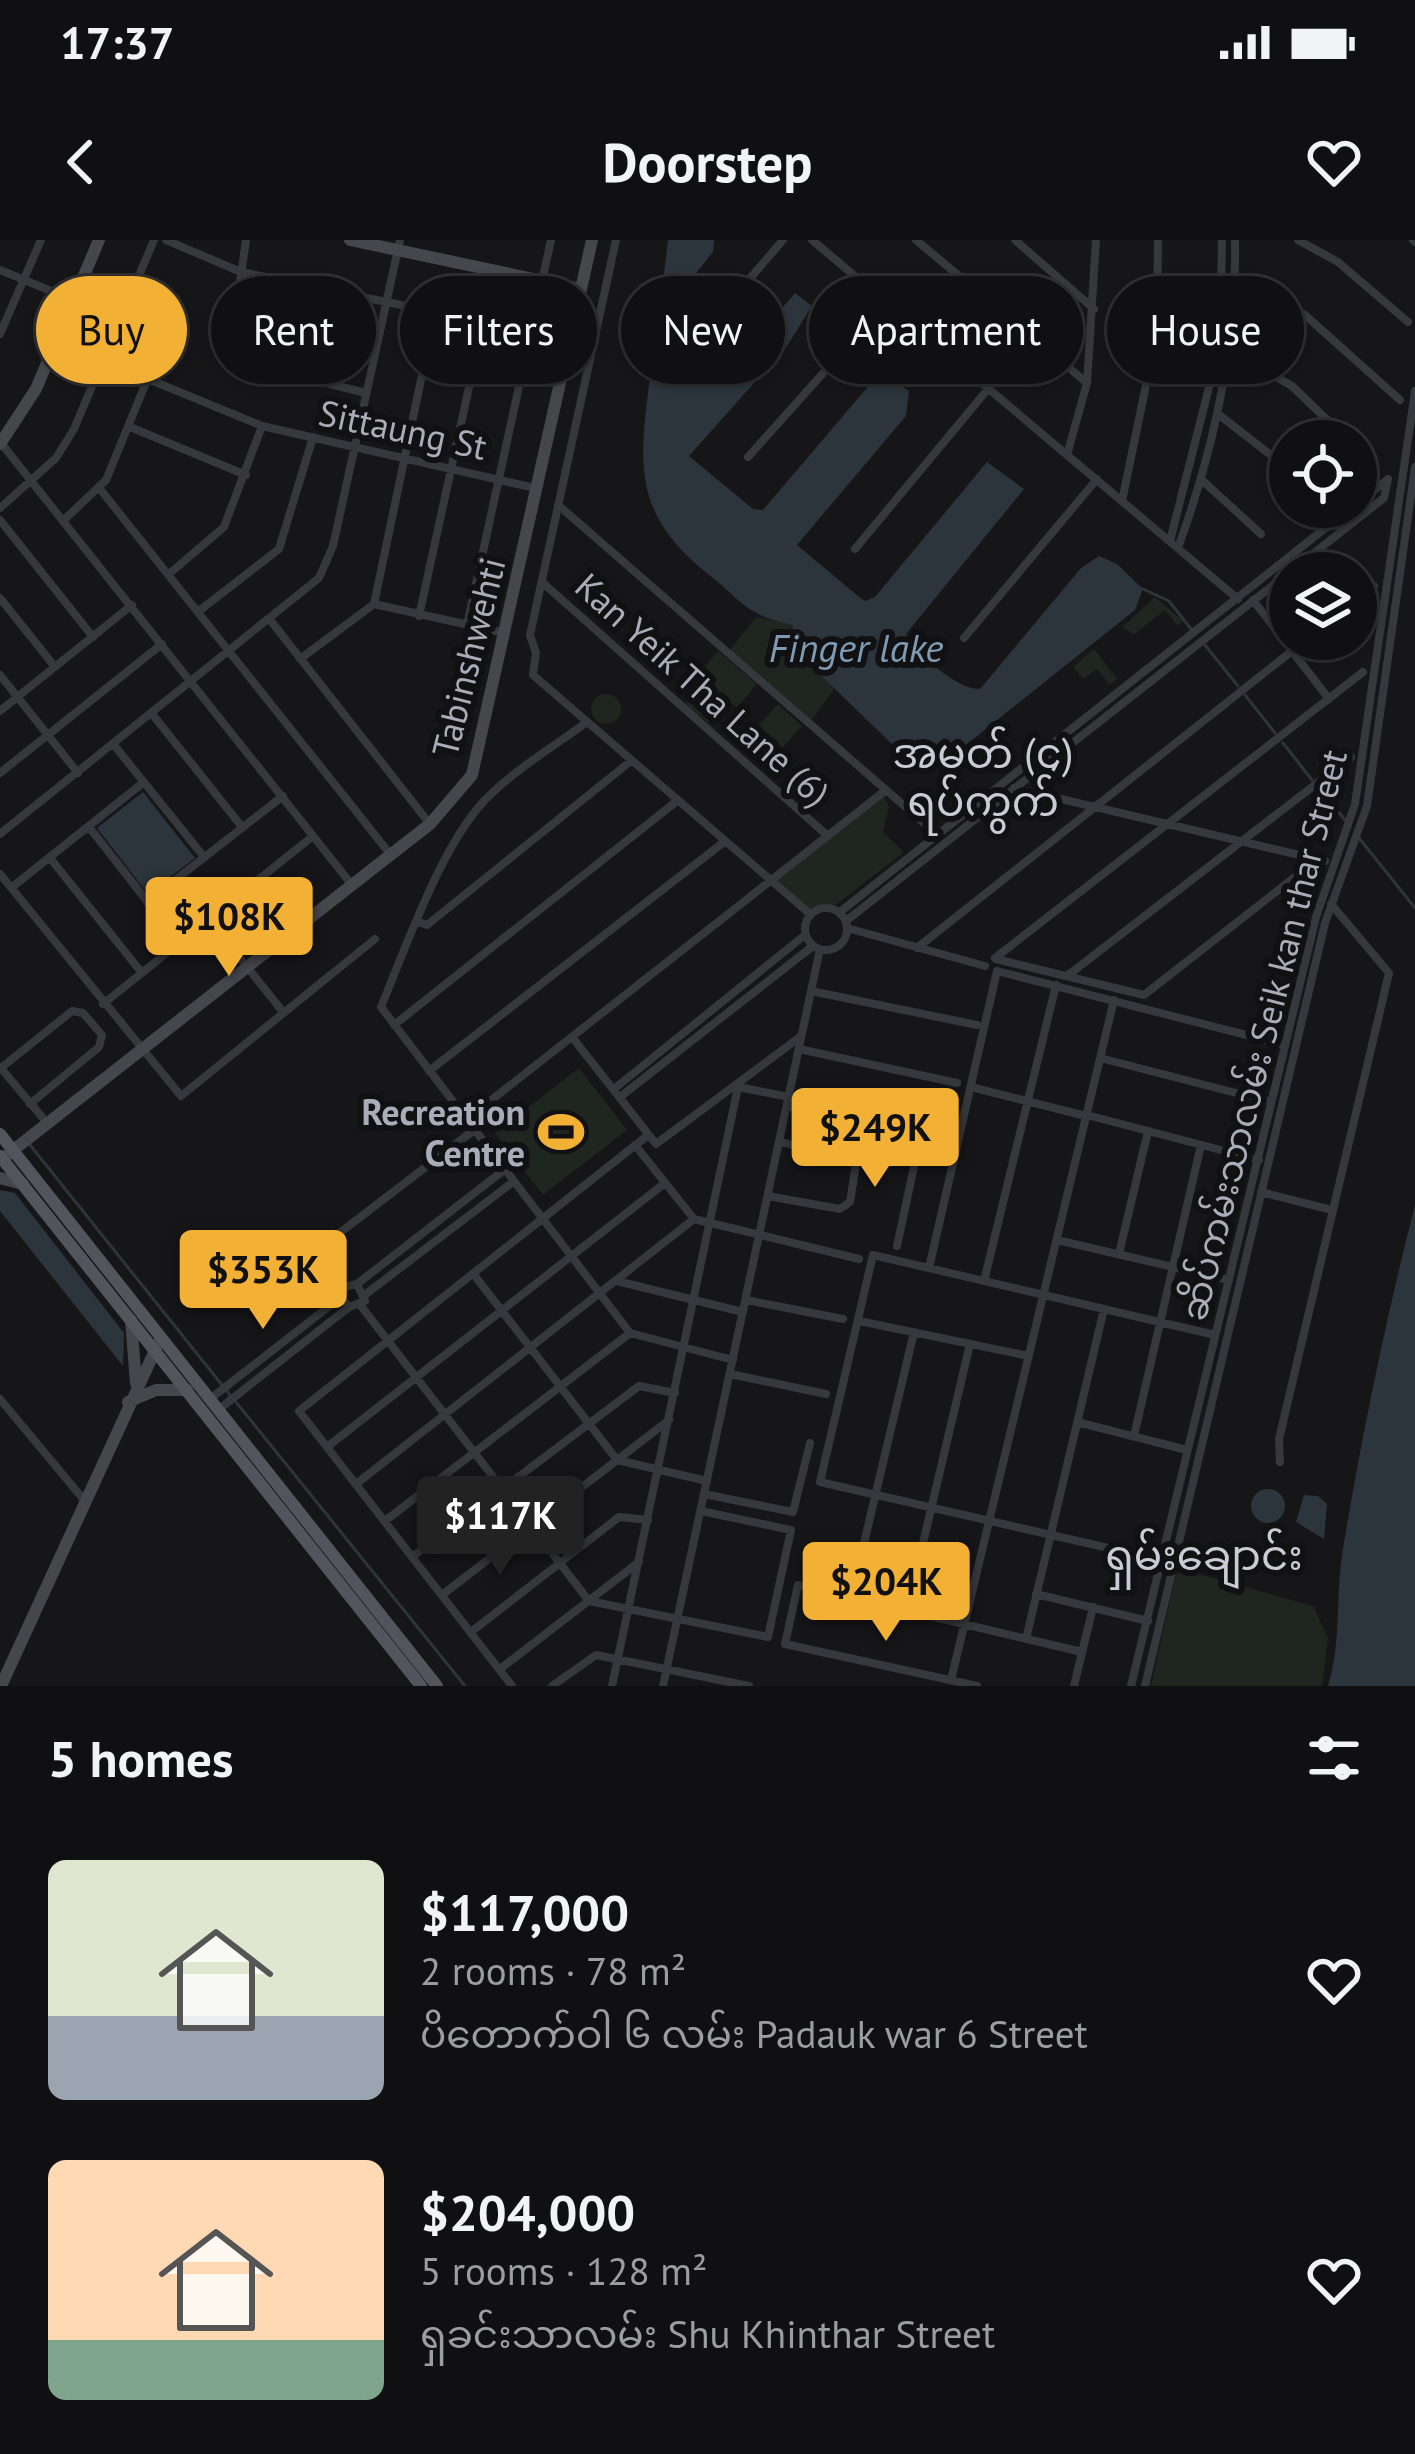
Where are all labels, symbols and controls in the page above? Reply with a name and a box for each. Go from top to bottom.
text: 17:37 [60,13,174,71]
text: Doorstep [603,127,812,197]
icon: back [48,129,114,195]
icon: heart [1301,129,1367,195]
chip: Buy [36,276,187,384]
chip: Rent [211,276,376,384]
chip: Filters [400,276,597,384]
chip: New [621,276,785,384]
chip: Apartment [809,276,1083,384]
chip: House [1107,276,1304,384]
street label: Sittaung St [315,388,491,470]
map controls [1269,420,1377,660]
button: locate [1269,420,1377,528]
button: layers [1269,552,1377,660]
street label: Tabinshwehti [421,553,515,761]
street label: Kan Yeik Tha Lane (6) [566,562,840,816]
water label: Finger lake [769,622,943,673]
district label: အမှတ် (၄) ရပ်ကွက် [892,725,1074,836]
street label: ဆိပ်ကမ်းသာလမ်း Seik kan thar Street [1169,745,1357,1325]
pin: $108K [145,877,313,979]
text: $108K [173,890,285,941]
place label: Recreation Centre [361,1088,525,1176]
pin: $249K [791,1088,959,1190]
text: $249K [819,1101,931,1152]
sports icon: Recreation Centre [536,1107,586,1157]
pin: $353K [179,1230,347,1332]
text: $353K [207,1243,319,1294]
pin: $117K [416,1476,584,1578]
text: $117K [444,1489,556,1540]
district label: ရှမ်းချောင်း [1105,1527,1303,1590]
pin: $204K [802,1542,970,1644]
text: $204K [830,1555,942,1606]
text: 5 homes [48,1725,234,1791]
icon: filters [1301,1725,1367,1791]
text: $117,000 [420,1879,629,1945]
icon: home [144,1908,288,2052]
text: 2 rooms · 78 m² [420,1945,686,1996]
icon: heart [1301,1947,1367,2013]
text: ပိတောက်ဝါ ၆ လမ်း Padauk war 6 Street [420,2008,1088,2059]
text: $204,000 [420,2179,635,2245]
icon: home [144,2208,288,2352]
text: 5 rooms · 128 m² [420,2245,707,2296]
icon: heart [1301,2247,1367,2313]
text: ရှခင်းသာလမ်း Shu Khinthar Street [420,2308,995,2359]

